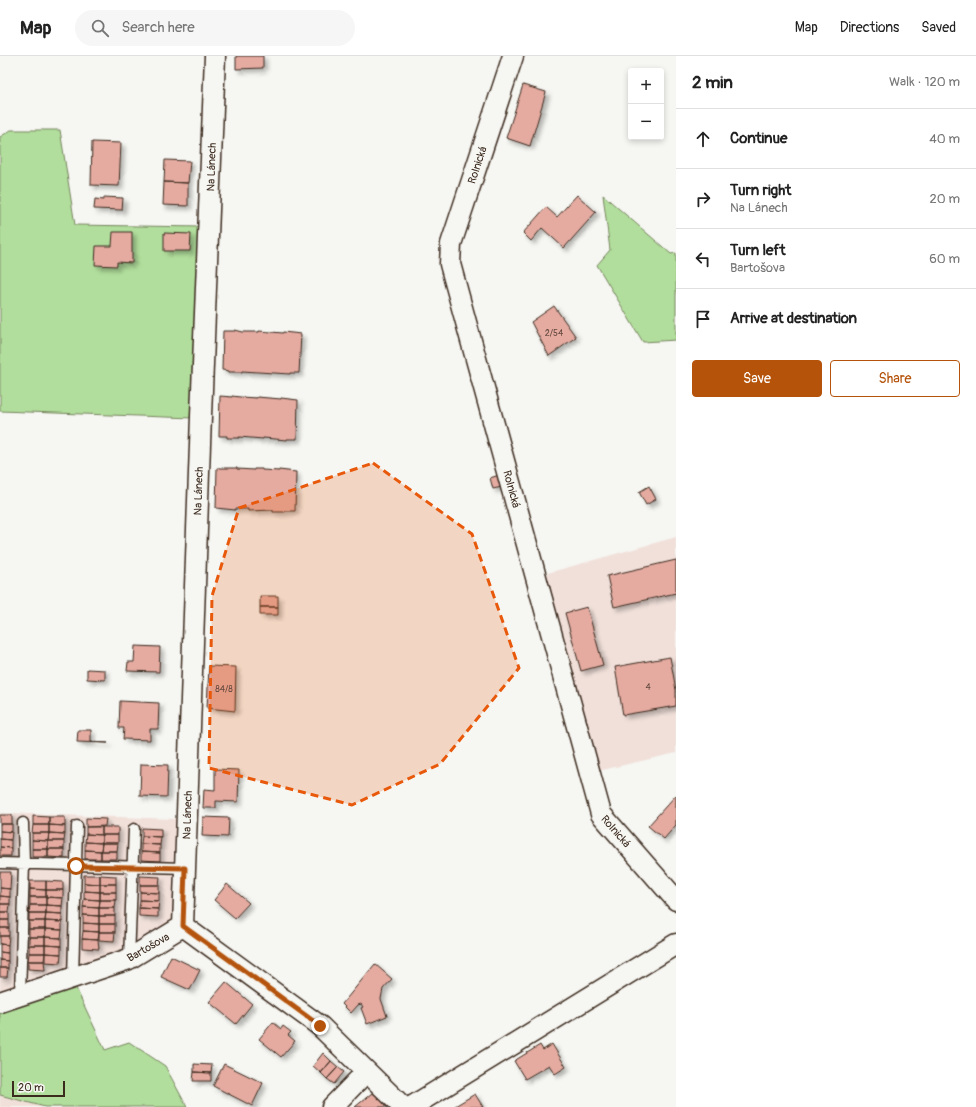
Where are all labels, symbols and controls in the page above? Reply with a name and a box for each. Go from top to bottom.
search box [75,10,355,46]
text: Map [20,16,51,40]
icon: search [89,17,111,39]
text: Search here [121,18,195,37]
text: Map [795,19,818,36]
text: Directions [840,19,899,36]
text: Saved [921,19,956,36]
map controls [628,68,664,140]
button: + [628,68,664,104]
text: 2 min [692,72,733,93]
text: Walk · 120 m [889,74,960,90]
button: − [628,104,664,140]
icon: ahead [692,128,714,150]
text: Continue [730,129,788,148]
text: 40 m [929,131,960,147]
street label: Na Lánech [204,142,219,192]
street label: Rolnická [465,145,490,185]
text: Turn right [730,181,791,200]
icon: right [692,188,714,210]
text: 20 m [929,191,960,207]
text: Na Lánech [730,200,788,216]
text: Turn left [730,241,786,260]
icon: left [692,248,714,270]
text: 60 m [929,251,960,267]
text: Bartošova [730,260,785,276]
icon: arrive [692,308,714,330]
text: Arrive at destination [730,309,857,328]
house number: 2/54 [545,328,564,339]
button: Save [692,360,822,397]
button: Share [830,360,960,397]
street label: Na Lánech [191,466,206,516]
street label: Rolnická [500,469,523,509]
house number: 4 [645,682,651,693]
house number: 84/8 [215,684,233,695]
street label: Na Lánech [180,790,195,840]
street label: Rolnická [598,813,633,850]
route start [67,857,85,875]
street label: Bartošova [125,930,172,965]
route end [311,1017,329,1035]
scale bar [12,1079,65,1098]
text: 20 m [18,1081,44,1094]

